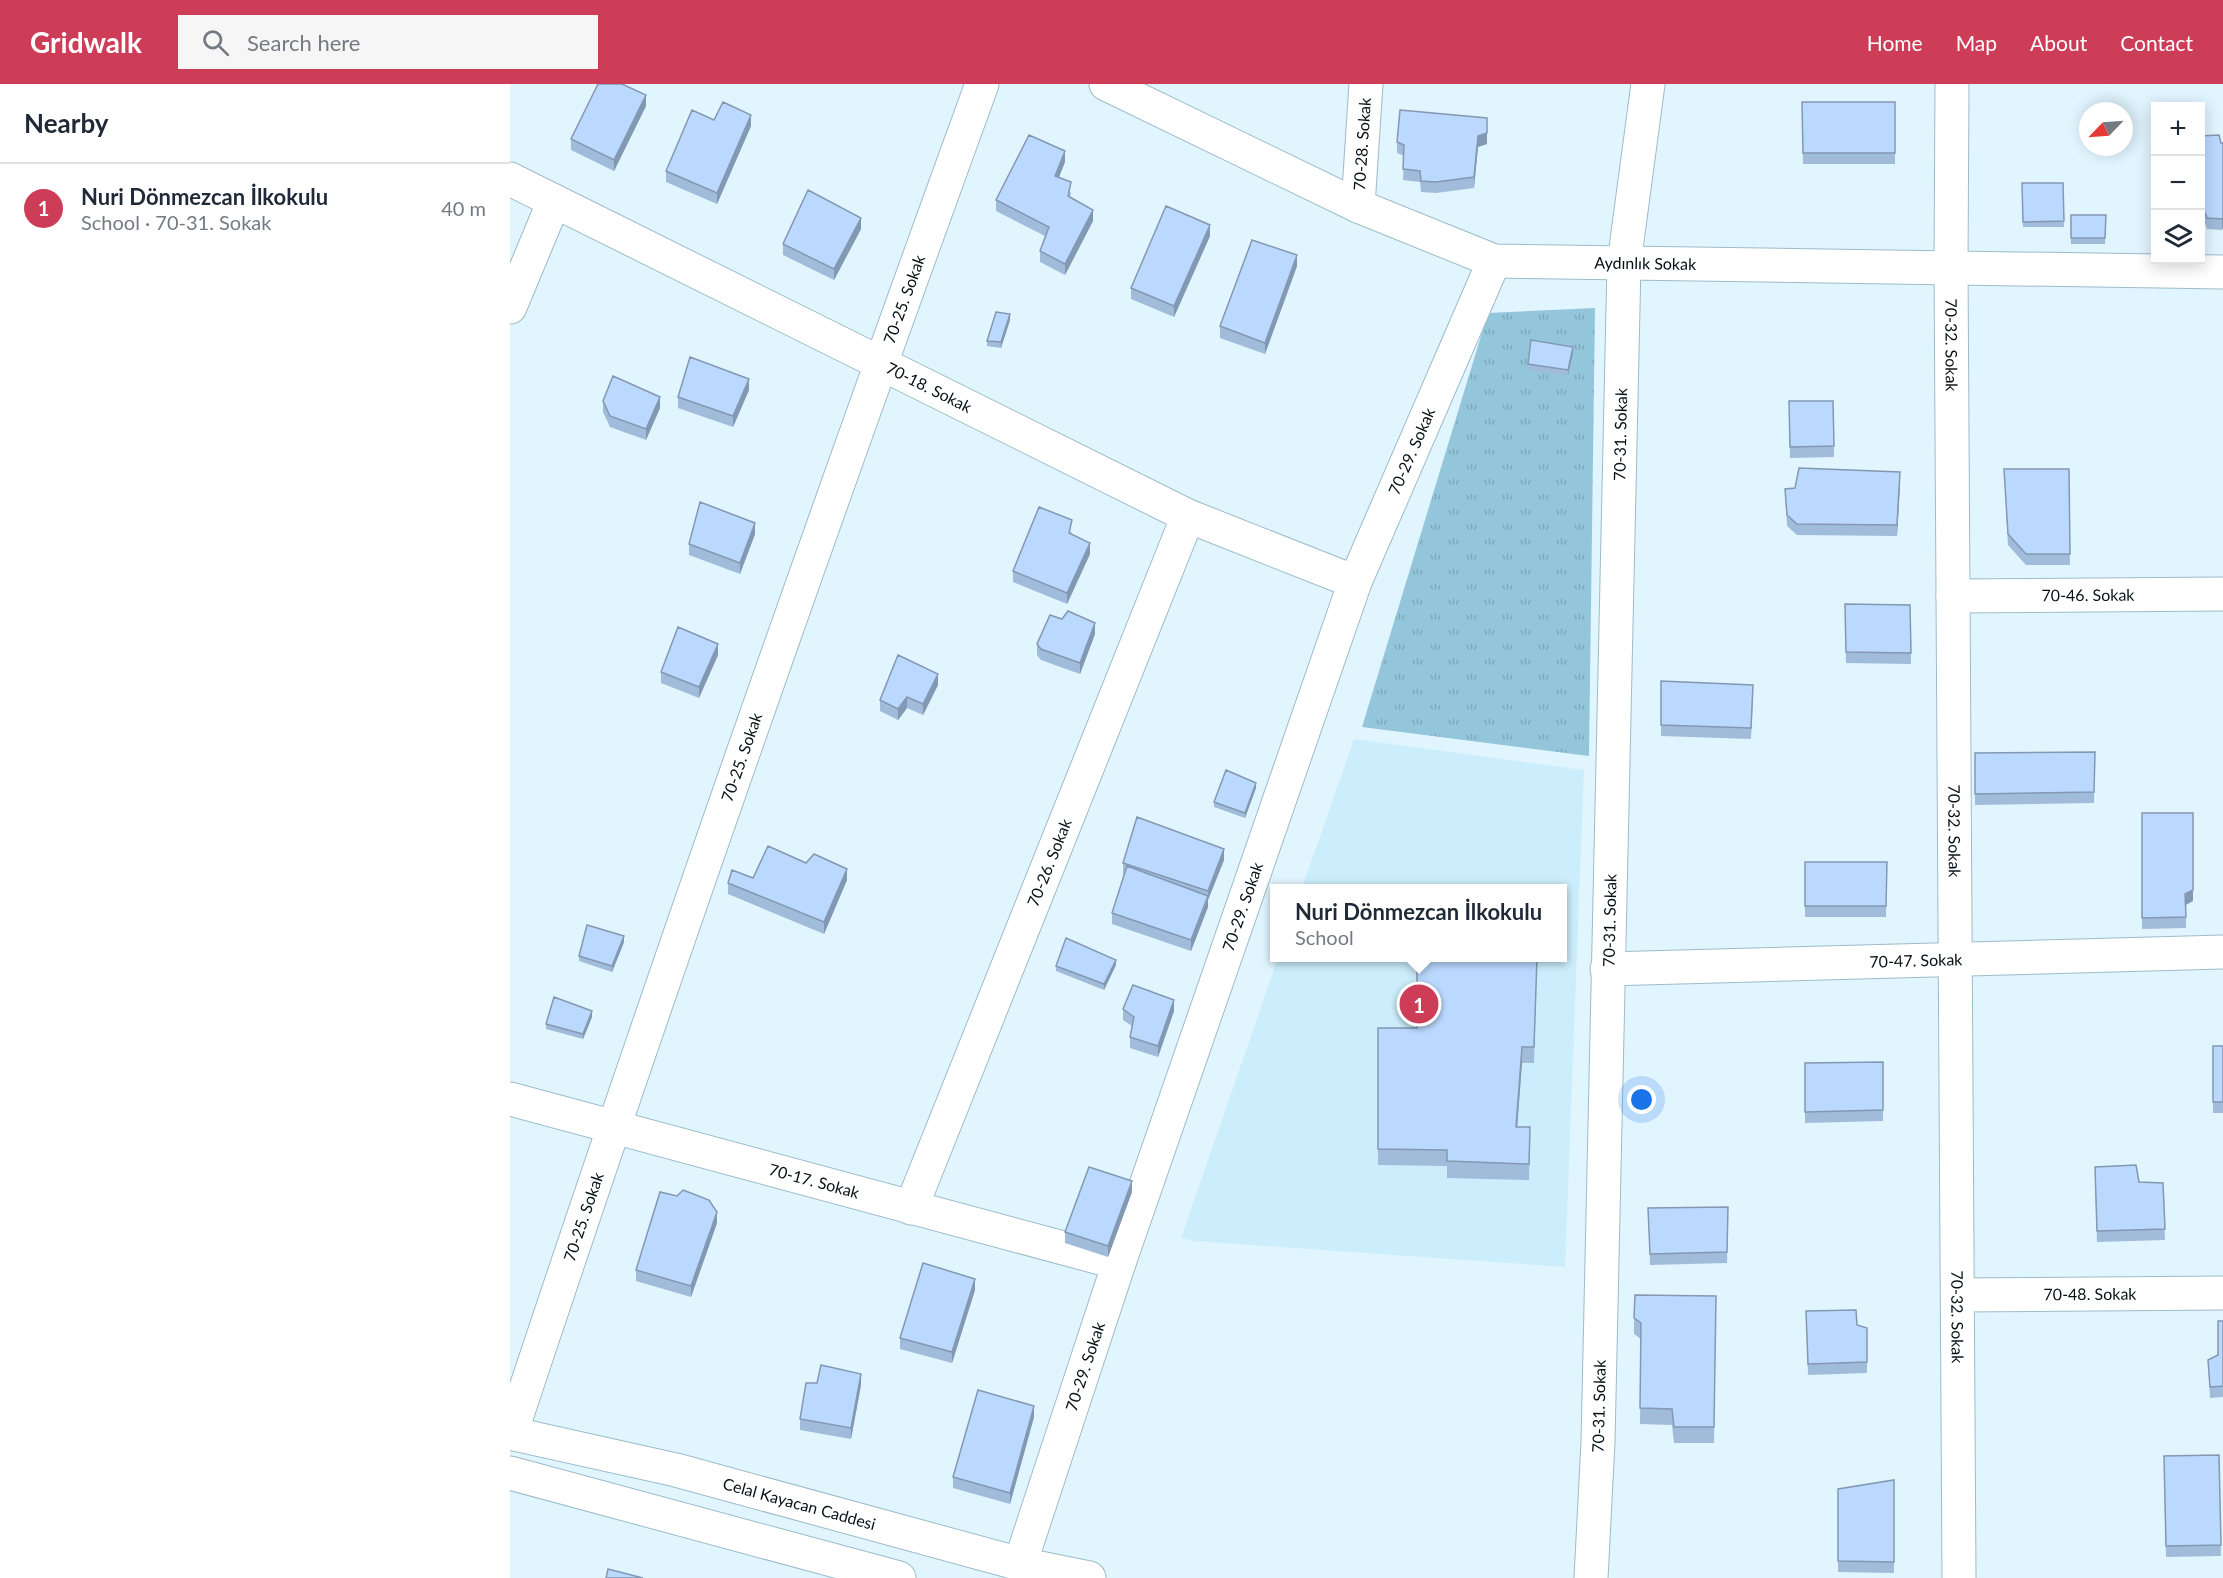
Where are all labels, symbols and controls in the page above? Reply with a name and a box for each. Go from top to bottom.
search box [178,15,598,69]
text: Gridwalk [30,25,142,59]
icon: search [199,26,232,59]
text: Search here [247,29,360,56]
text: Home [1867,30,1923,55]
text: Map [1956,30,1997,55]
text: About [2030,30,2087,55]
text: Contact [2120,30,2193,55]
street label: 70-28. Sokak [1349,96,1374,191]
north arrow [2079,102,2133,156]
map controls [2151,102,2205,264]
button: + [2151,102,2205,156]
text: Nearby [24,107,109,139]
button: − [2151,156,2205,210]
text: Nuri Dönmezcan İlkokulu [81,183,328,210]
text: 1 [38,196,49,220]
text: 40 m [441,196,486,220]
text: School · 70-31. Sokak [81,210,271,234]
button: layers [2151,210,2205,264]
street label: 70-25. Sokak [879,251,929,346]
street label: Aydınlık Sokak [1594,253,1697,273]
street label: 70-32. Sokak [1942,298,1962,392]
street label: 70-18. Sokak [883,358,976,416]
street label: 70-31. Sokak [1609,387,1630,481]
street label: 70-29. Sokak [1384,404,1439,498]
street label: 70-46. Sokak [2041,585,2135,604]
street label: 70-25. Sokak [717,709,766,804]
street label: 70-32. Sokak [1945,784,1965,878]
street label: 70-26. Sokak [1023,815,1075,909]
street label: 70-29. Sokak [1218,859,1266,954]
street label: 70-31. Sokak [1598,873,1620,967]
popup [1270,884,1567,962]
text: Nuri Dönmezcan İlkokulu [1295,898,1542,925]
text: School [1295,925,1354,949]
street label: 70-47. Sokak [1869,949,1963,971]
pin: 1 [1400,982,1438,1026]
your location [1627,1085,1656,1114]
street label: 70-17. Sokak [767,1159,862,1202]
street label: 70-25. Sokak [559,1169,607,1264]
street label: 70-32. Sokak [1948,1270,1968,1364]
street label: 70-48. Sokak [2043,1284,2137,1303]
street label: 70-29. Sokak [1061,1318,1108,1413]
street label: 70-31. Sokak [1587,1359,1609,1453]
street label: Celal Kayacan Caddesi [721,1473,878,1533]

